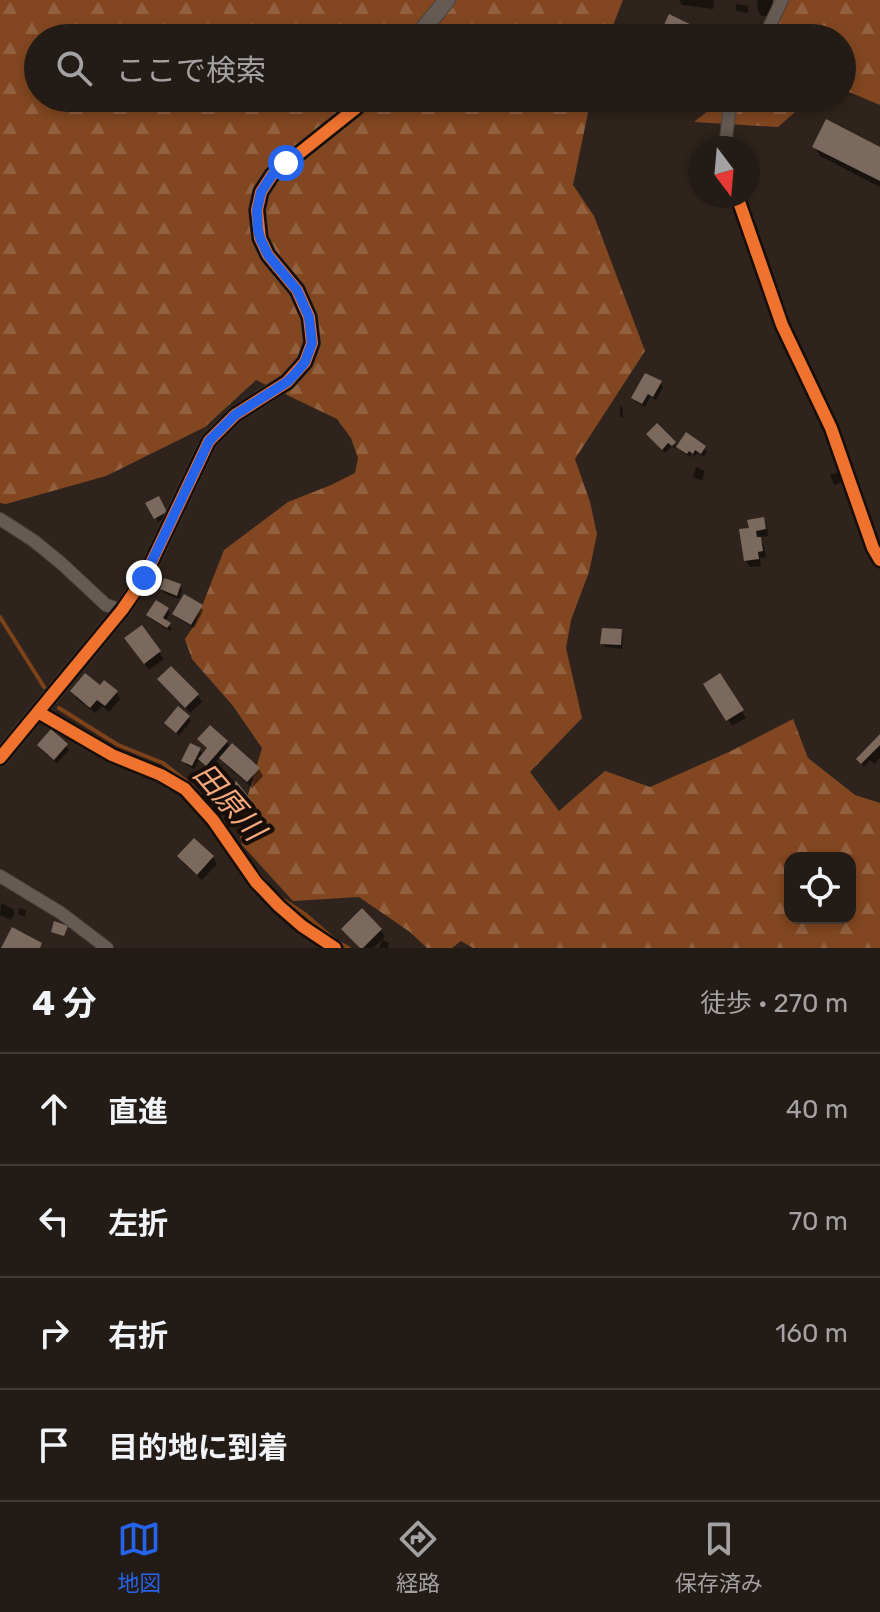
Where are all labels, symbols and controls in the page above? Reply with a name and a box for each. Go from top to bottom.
search box [24,24,856,112]
icon: search [52,46,96,90]
text: ここで検索 [116,53,266,89]
north arrow [688,136,760,208]
route start [268,145,304,181]
route end [126,560,162,596]
water label: 田原川 [186,756,274,850]
map controls [784,852,856,924]
button: locate [784,852,856,924]
text: 4 分 [32,983,96,1024]
text: 徒歩 · 270 m [700,988,848,1019]
icon: ahead [32,1087,76,1131]
text: 直進 [108,1094,168,1130]
text: 40 m [786,1094,848,1125]
icon: left [32,1199,76,1243]
text: 左折 [108,1206,168,1242]
text: 70 m [789,1206,848,1237]
icon: right [32,1311,76,1355]
text: 右折 [108,1318,168,1354]
text: 160 m [775,1318,848,1349]
icon: arrive [32,1423,76,1467]
text: 目的地に到着 [108,1430,288,1466]
tab: 地図 [117,1517,161,1597]
tab: 経路 [396,1517,440,1597]
tab: 保存済み [675,1517,763,1597]

